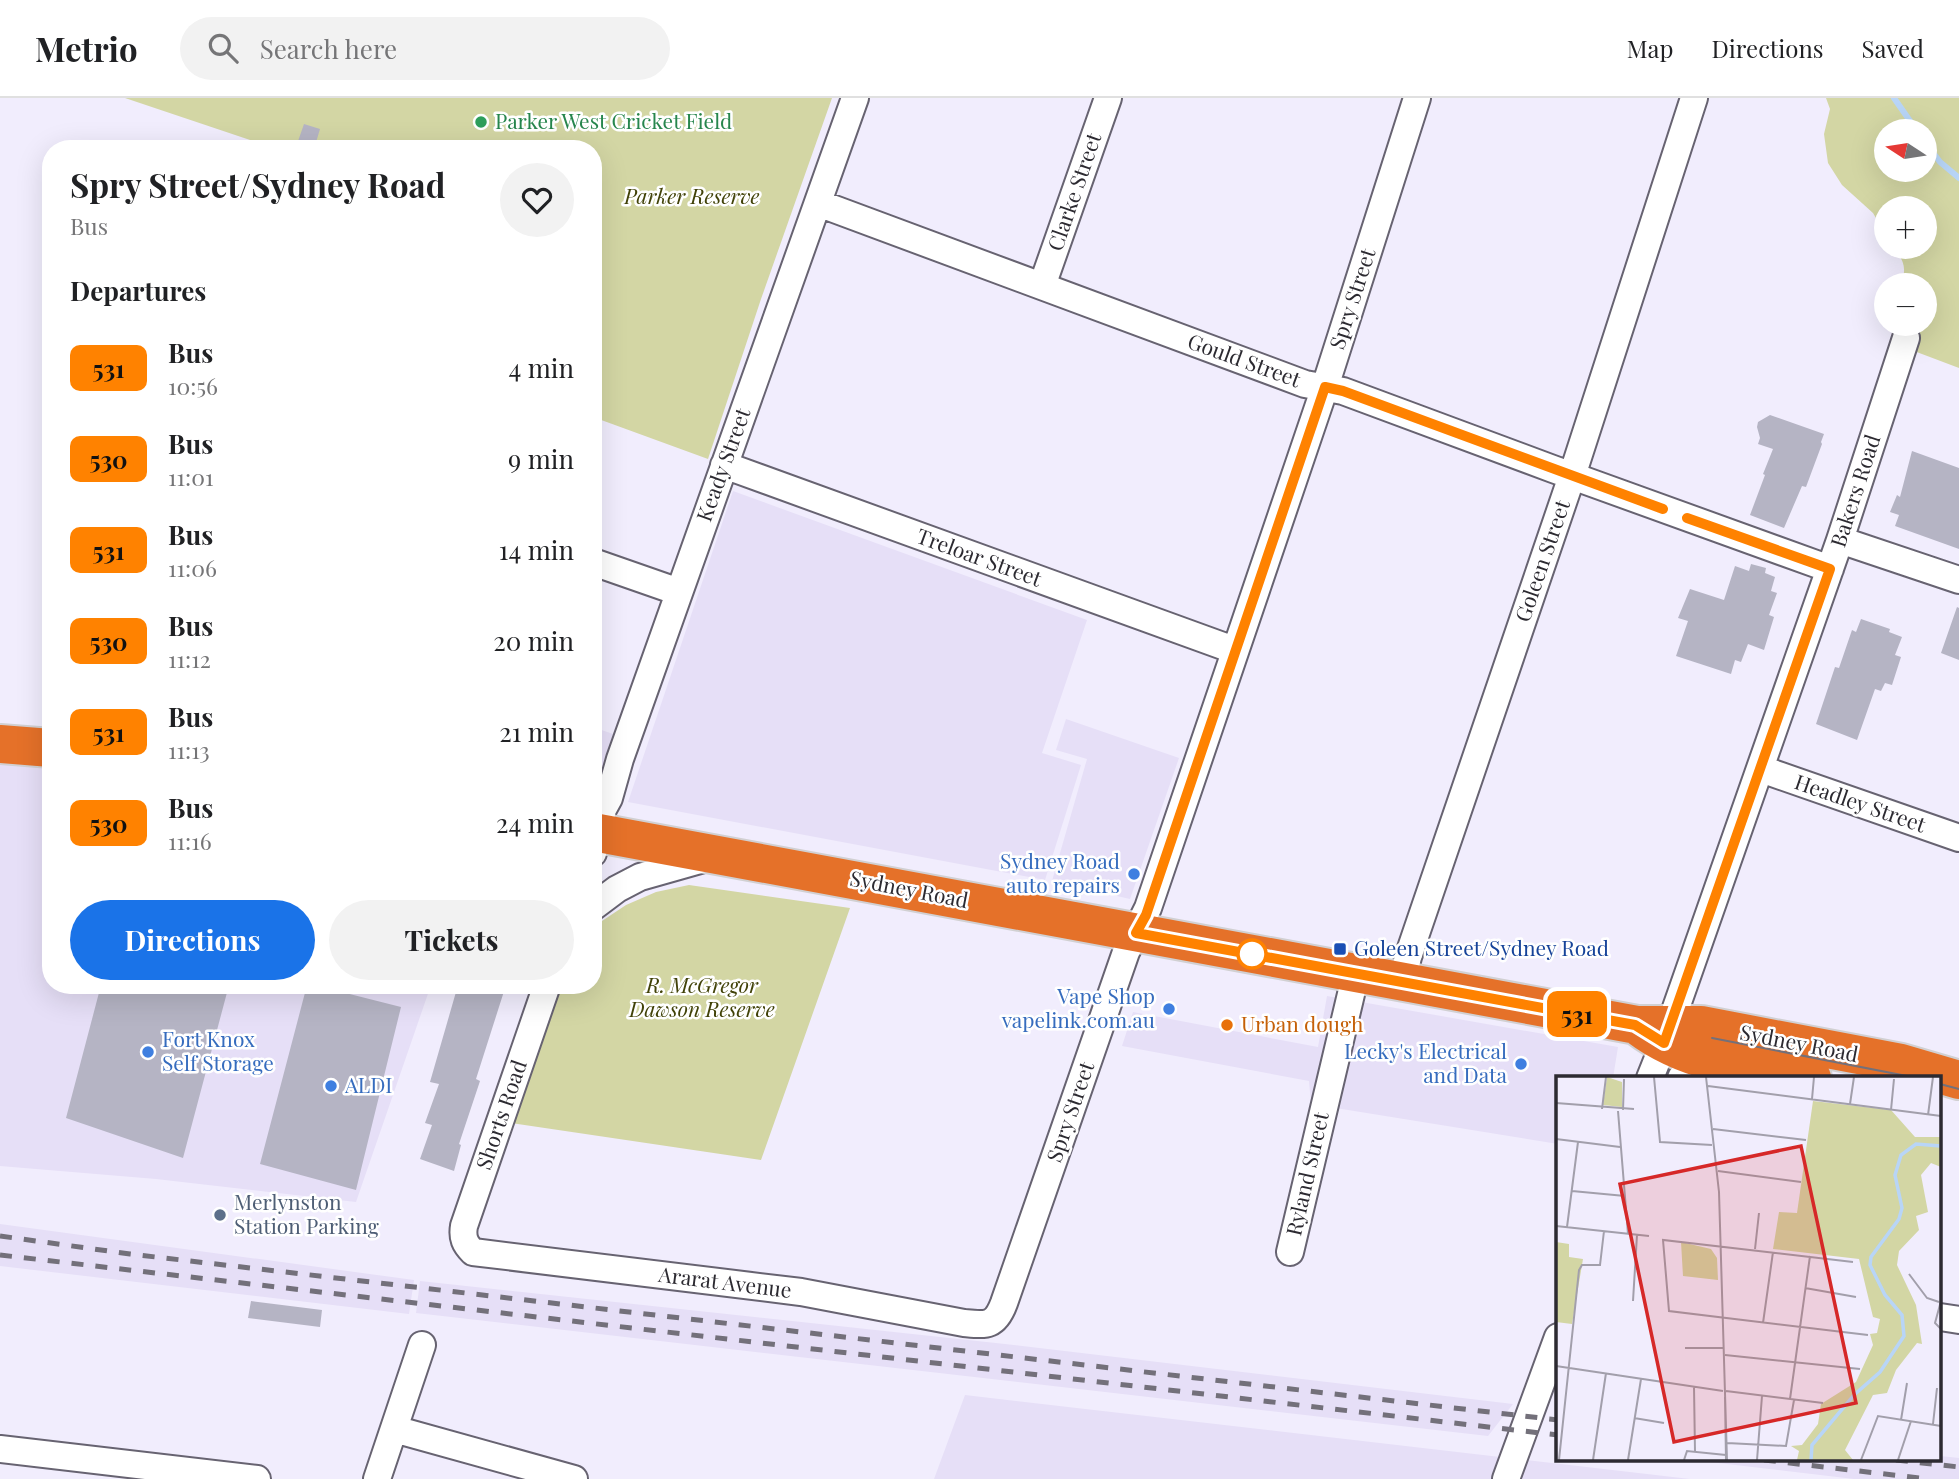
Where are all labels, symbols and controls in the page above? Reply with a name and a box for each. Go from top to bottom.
search box [180,17,670,80]
text: Metrio [35,26,138,70]
icon: search [204,29,242,67]
text: Search here [260,31,397,66]
text: Map [1627,32,1673,64]
text: Directions [1711,32,1824,64]
text: Saved [1862,32,1924,64]
place label: Parker West Cricket Field [495,106,732,134]
marker: Parker West Cricket Field [473,114,489,130]
north arrow [1874,119,1937,182]
map controls [1874,119,1937,336]
street label: Clarke Street [1040,128,1107,254]
text: Spry Street/Sydney Road [70,162,445,206]
button: heart [500,163,574,237]
park label: Parker Reserve [623,181,760,209]
button: + [1874,196,1937,259]
text: Bus [70,210,108,241]
street label: Spry Street [1322,244,1381,352]
text: Departures [70,273,206,308]
button: − [1874,273,1937,336]
street label: Gould Street [1184,326,1305,393]
text: Bus [168,335,213,370]
text: 4 min [508,350,574,385]
text: 531 [93,352,124,384]
text: 10:56 [168,370,218,401]
street label: Keady Street [689,403,756,525]
text: Bus [168,426,213,461]
street label: Bakers Road [1823,430,1885,550]
text: 9 min [508,441,574,476]
text: 530 [89,443,128,475]
text: 11:01 [168,461,213,492]
street label: Goleen Street [1507,495,1575,625]
text: Bus [168,517,213,552]
street label: Treloar Street [913,521,1046,592]
text: 14 min [499,532,574,567]
text: 531 [93,534,124,566]
text: 11:06 [168,552,217,583]
text: Bus [168,608,213,643]
text: 20 min [493,623,574,658]
text: 530 [89,625,128,657]
text: 11:12 [168,643,211,674]
text: Bus [168,699,213,734]
text: 21 min [499,714,574,749]
text: 531 [93,716,124,748]
text: 11:13 [168,734,210,765]
street label: Headley Street [1791,767,1930,838]
text: Bus [168,790,213,825]
text: 24 min [496,805,574,840]
text: 530 [89,807,128,839]
text: 11:16 [168,825,212,856]
place label: Sydney Road auto repairs [1000,846,1120,898]
street label: Sydney Road [848,863,971,913]
marker: Sydney Road auto repairs [1126,866,1142,882]
button: Directions [70,900,315,980]
button: Tickets [329,900,574,980]
place label: Goleen Street/Sydney Road [1354,933,1609,961]
unlabelled marker [1237,939,1267,969]
marker: Goleen Street/Sydney Road [1332,941,1348,957]
park label: R. McGregor Dawson Reserve [628,970,775,1022]
place label: Vape Shop vapelink.com.au [1001,981,1155,1033]
line badge: 531 [1537,991,1617,1037]
text: 531 [1561,998,1593,1030]
marker: Vape Shop vapelink.com.au [1161,1001,1177,1017]
place label: Urban dough [1241,1009,1364,1037]
marker: Urban dough [1219,1017,1235,1033]
street label: Sydney Road [1738,1017,1861,1067]
place label: Fort Knox Self Storage [162,1024,274,1076]
place label: Lecky's Electrical and Data [1344,1036,1508,1088]
marker: Fort Knox Self Storage [140,1044,156,1060]
street label: Shorts Road [468,1056,532,1173]
marker: Lecky's Electrical and Data [1513,1056,1529,1072]
street label: Spry Street [1039,1057,1100,1165]
place label: ALDI [344,1070,392,1098]
inset map [1556,1076,1941,1462]
marker: ALDI [323,1078,339,1094]
street label: Ryland Street [1278,1108,1334,1238]
place label: Merlynston Station Parking [234,1187,379,1239]
marker: Merlynston Station Parking [212,1207,228,1223]
street label: Ararat Avenue [656,1259,793,1303]

